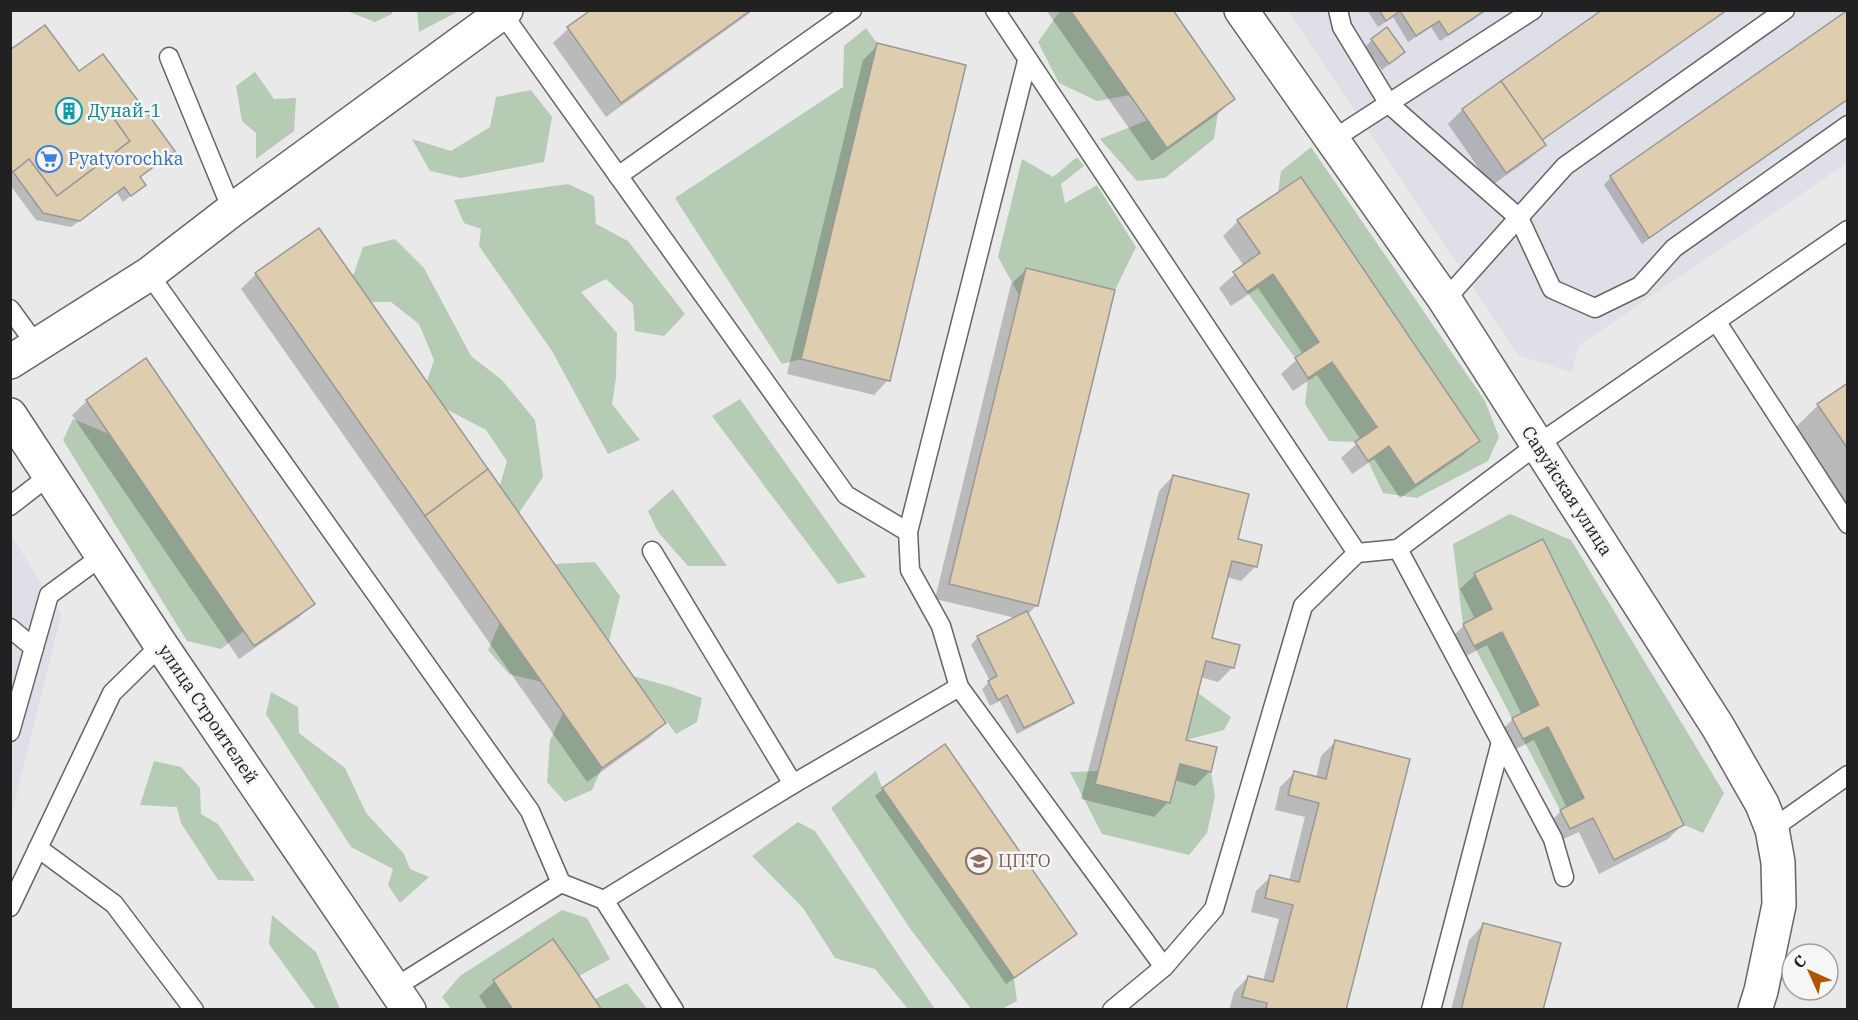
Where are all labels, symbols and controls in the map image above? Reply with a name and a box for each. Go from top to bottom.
building icon: Дунай-1 [54,96,84,126]
place label: Дунай-1 [88,99,161,122]
supermarket icon: Pyatyorochka [34,144,64,174]
place label: Pyatyorochka [68,147,184,170]
street label: Савуйская улица [1517,422,1618,560]
street label: улица Строителей [153,640,264,788]
school or university icon: ЦПТО [964,846,994,876]
place label: ЦПТО [998,849,1051,872]
north arrow [1780,942,1840,1002]
text: С [1789,951,1810,972]

